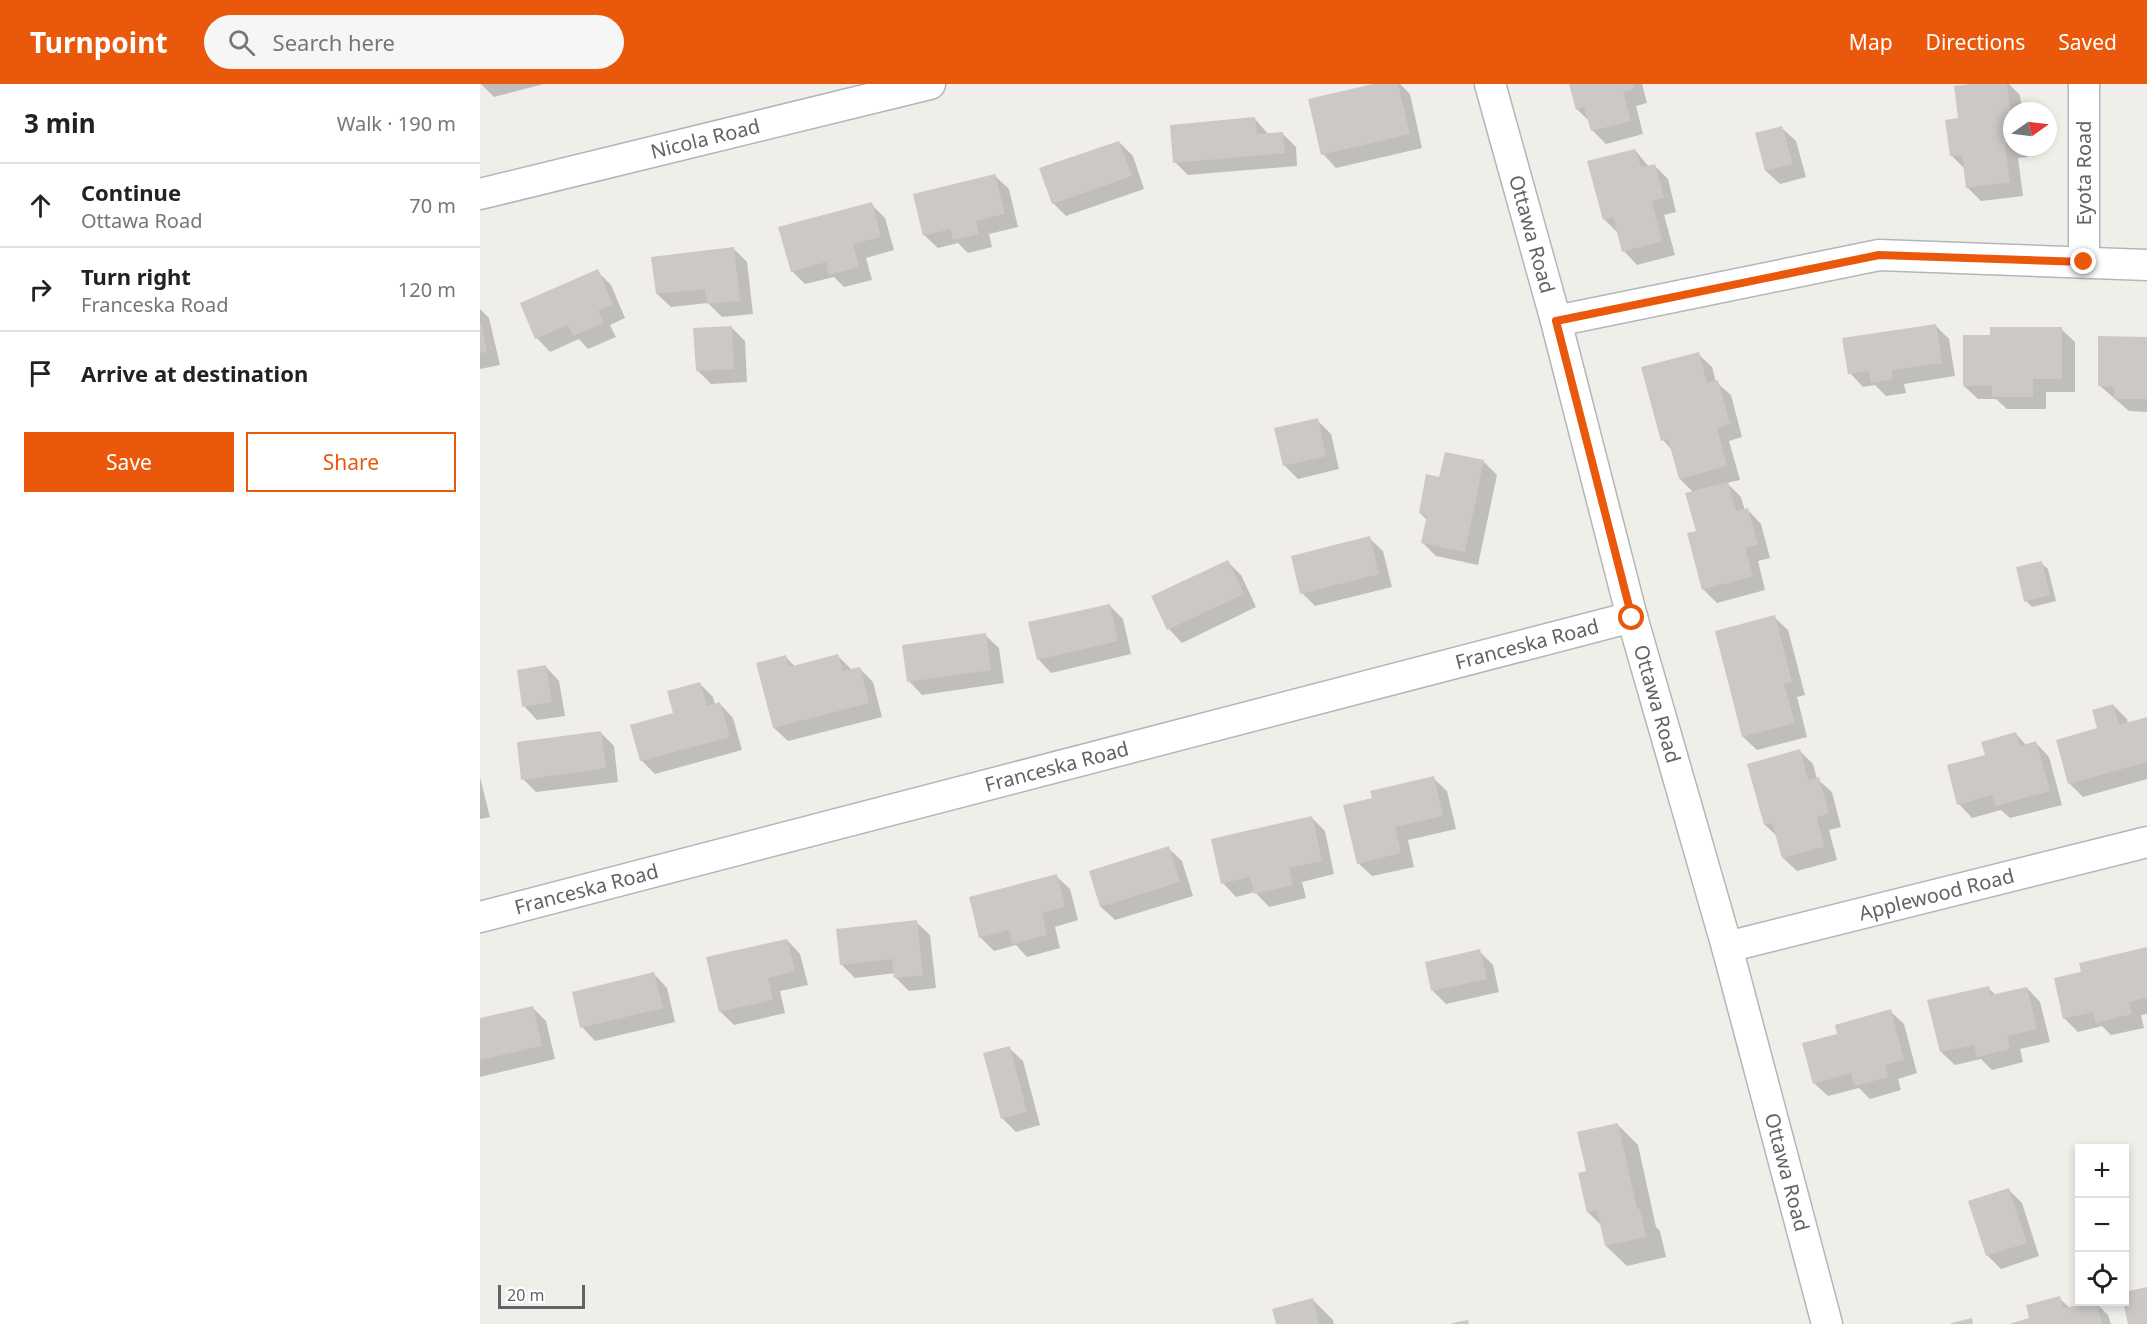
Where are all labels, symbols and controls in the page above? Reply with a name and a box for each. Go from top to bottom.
search box [204,15,624,69]
text: Turnpoint [30,23,168,61]
icon: search [225,26,258,59]
text: Search here [273,27,395,57]
text: Map [1849,28,1893,56]
text: Directions [1926,28,2025,56]
text: Saved [2058,28,2117,56]
north arrow [2003,102,2057,156]
text: 3 min [24,105,96,141]
text: Walk · 190 m [337,110,456,137]
street label: Nicola Road [648,112,763,165]
street label: Eyota Road [2070,120,2097,226]
street label: Ottawa Road [1503,172,1562,296]
text: Continue [81,177,181,207]
icon: ahead [24,189,57,222]
text: 70 m [409,192,456,219]
text: Ottawa Road [81,207,202,234]
route end [2070,248,2096,274]
text: Turn right [81,261,191,291]
icon: right [24,273,57,306]
text: 120 m [398,276,456,303]
text: Franceska Road [81,291,228,318]
icon: arrive [24,357,57,390]
text: Arrive at destination [81,358,308,388]
button: Save [24,432,234,492]
button: Share [246,432,456,492]
route start [1618,604,1644,630]
street label: Franceska Road [1452,612,1602,676]
street label: Ottawa Road [1628,642,1687,766]
street label: Franceska Road [982,735,1131,798]
street label: Franceska Road [512,857,661,920]
street label: Applewood Road [1856,862,2017,927]
street label: Ottawa Road [1759,1110,1816,1234]
map controls [2075,1144,2129,1306]
button: + [2075,1144,2129,1198]
button: − [2075,1198,2129,1252]
button: locate [2075,1252,2129,1306]
scale bar [498,1282,585,1310]
text: 20 m [507,1284,544,1306]

